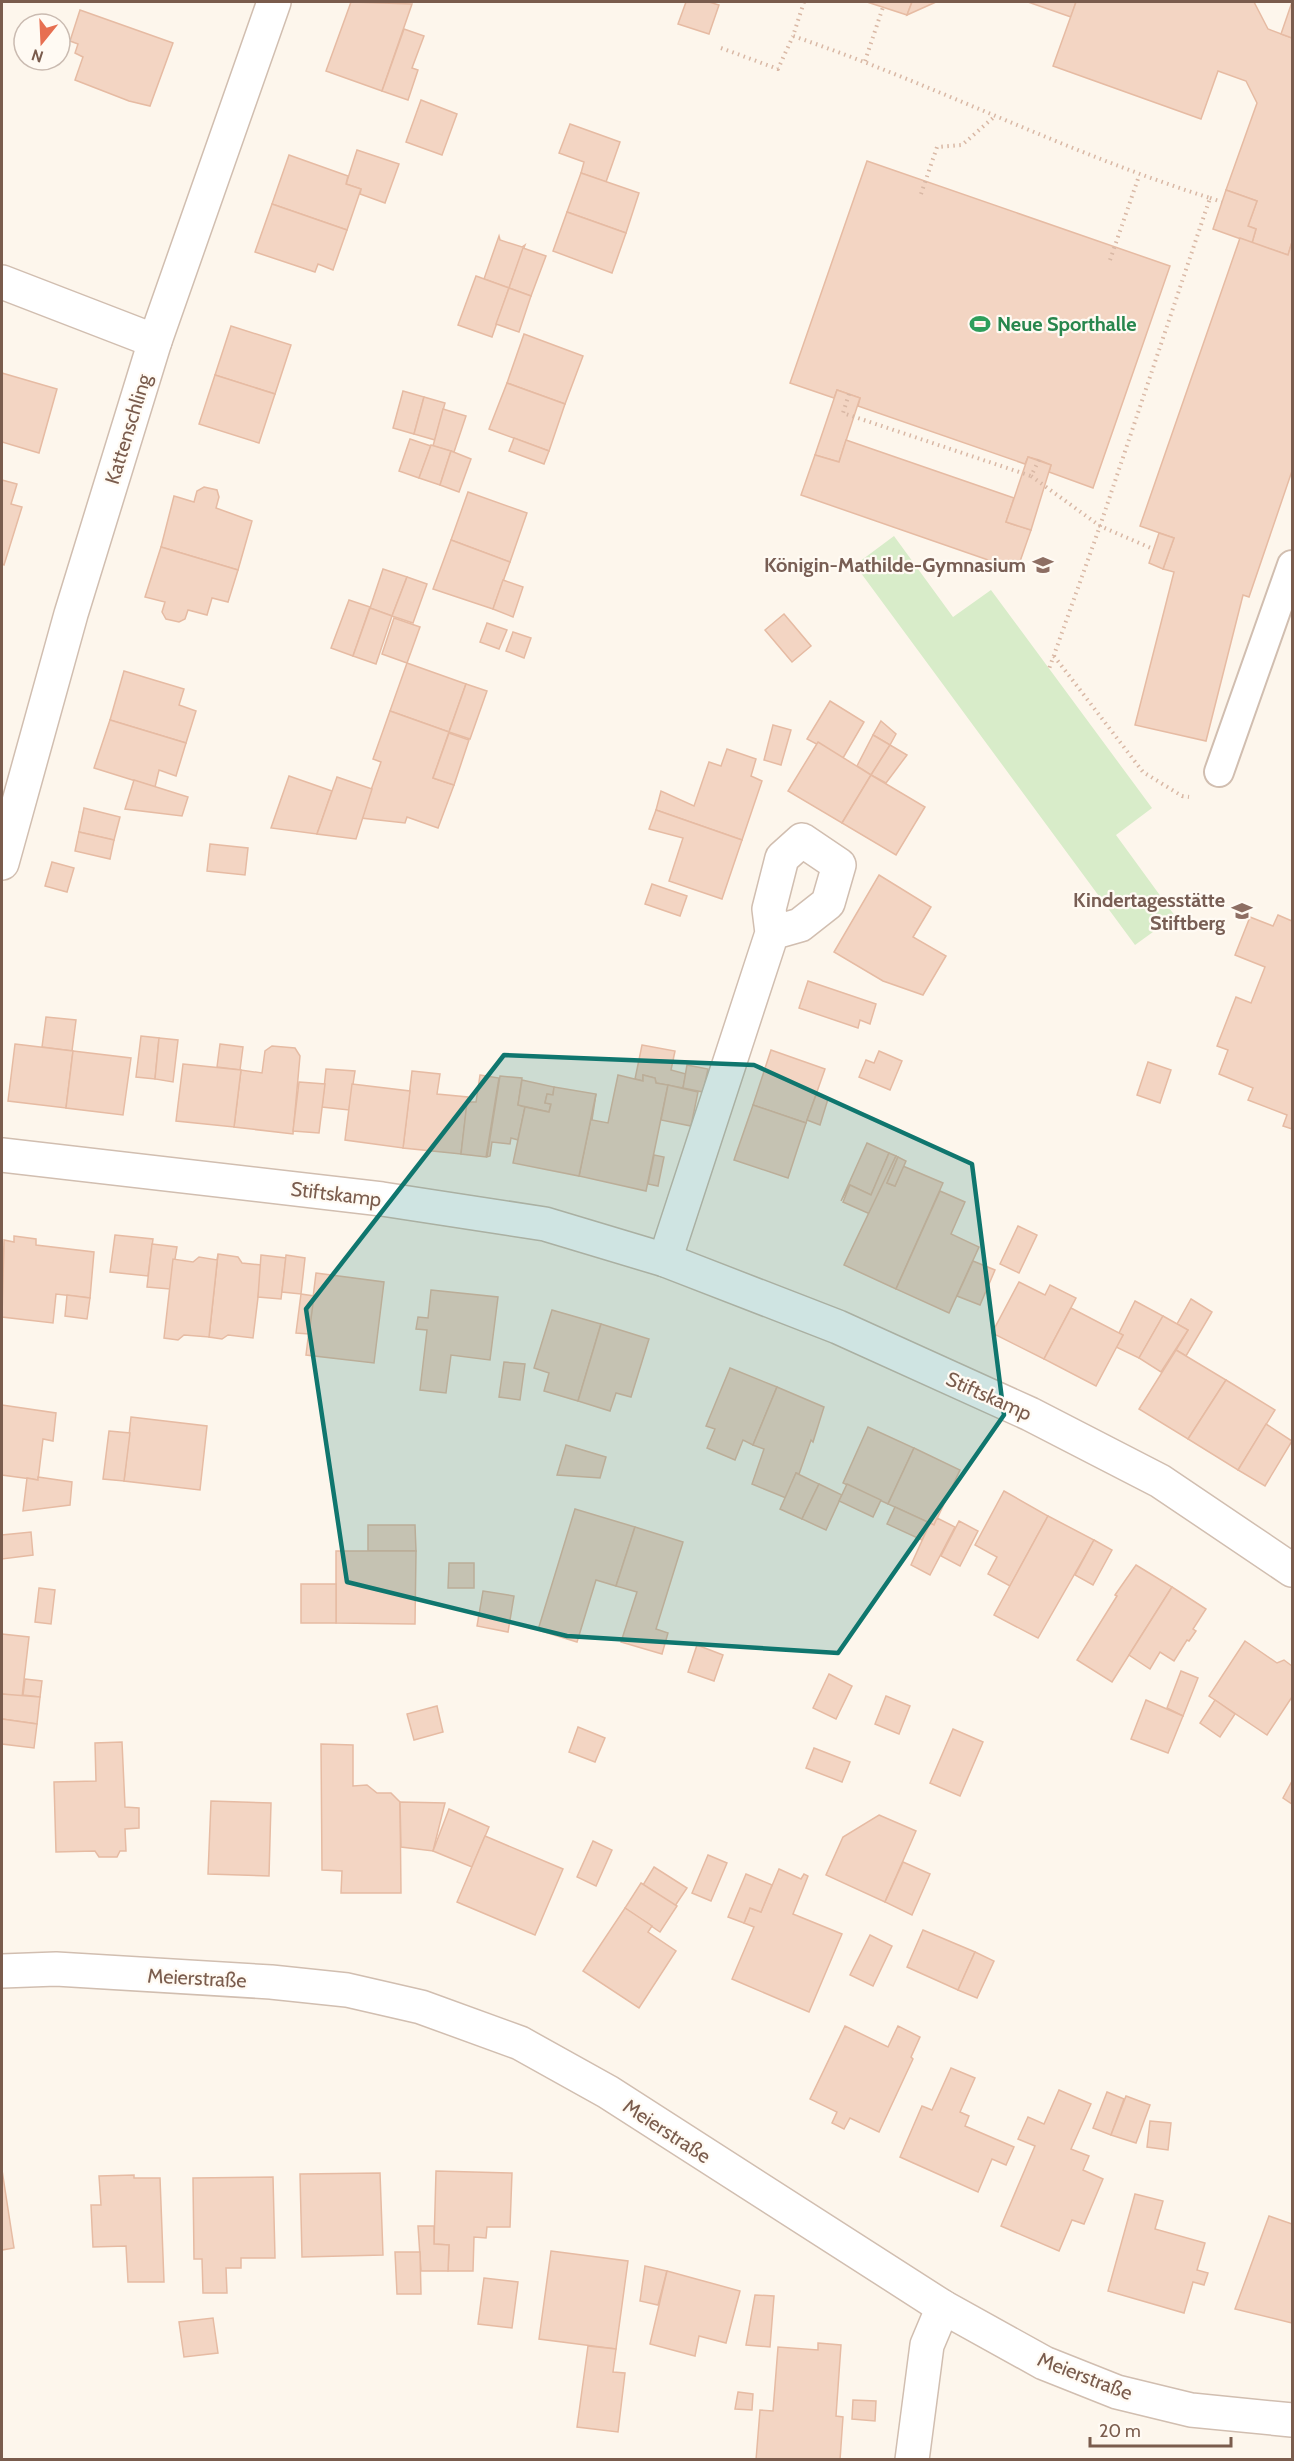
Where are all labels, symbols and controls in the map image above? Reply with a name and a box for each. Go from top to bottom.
north arrow [12,12,72,72]
text: N [29,45,46,67]
sports icon: Neue Sporthalle [968,312,992,336]
place label: Neue Sporthalle [997,312,1137,336]
street label: Kattenschling [100,370,156,487]
place label: Königin-Mathilde-Gymnasium [764,553,1026,577]
school or university icon: Königin-Mathilde-Gymnasium [1031,553,1055,577]
place label: Kindertagesstätte Stiftberg [1073,888,1225,935]
school or university icon: Kindertagesstätte Stiftberg [1230,899,1254,923]
street label: Stiftskamp [289,1177,383,1211]
street label: Stiftskamp [942,1367,1036,1425]
street label: Meierstraße [147,1963,247,1993]
street label: Meierstraße [619,2094,715,2168]
street label: Meierstraße [1034,2347,1136,2405]
scale bar [1090,2410,1231,2448]
text: 20 m [1099,2420,1141,2442]

